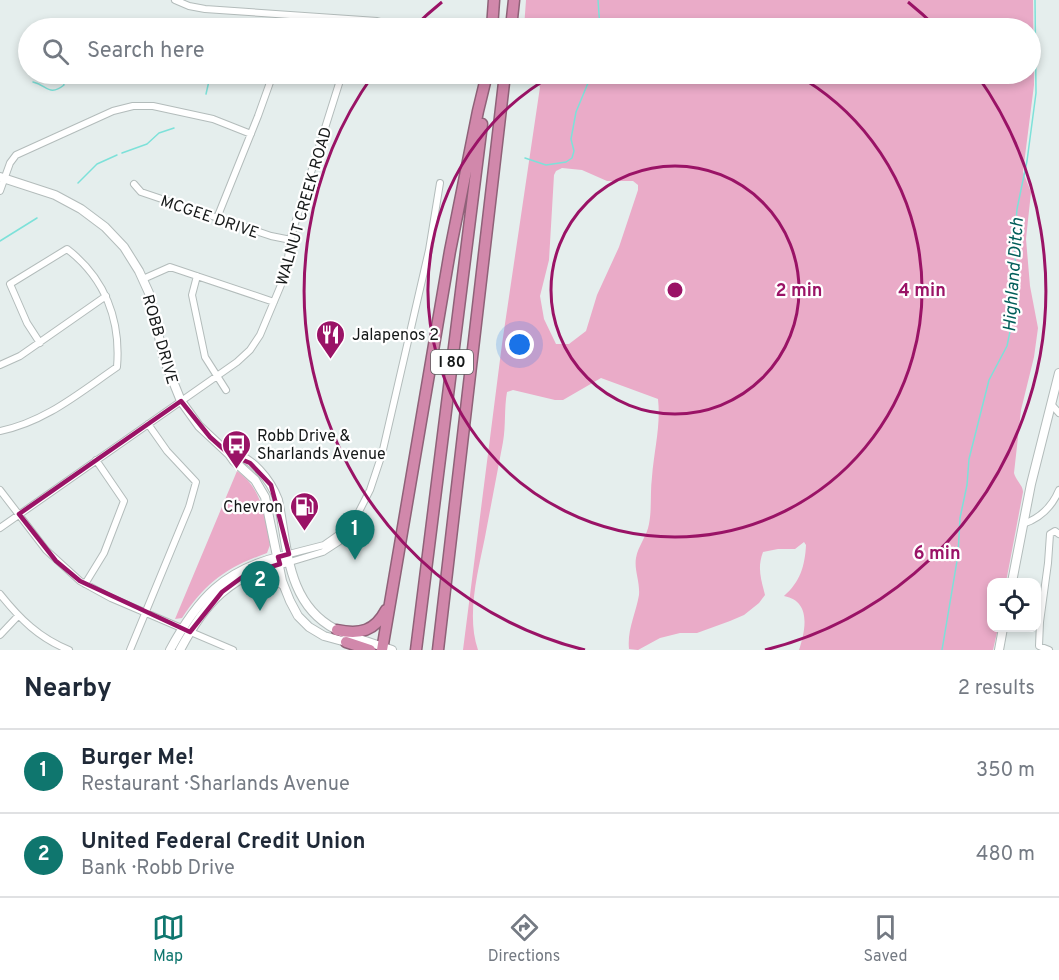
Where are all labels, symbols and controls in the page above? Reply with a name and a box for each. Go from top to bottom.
search box [18,18,1041,84]
icon: search [39,35,72,68]
text: Search here [87,38,205,65]
street label: WALNUT CREEK ROAD [273,125,337,288]
street label: MCGEE DRIVE [158,192,261,244]
water label: Highland Ditch [999,217,1030,333]
centre of rings [665,280,685,300]
text: 2 min [775,280,823,303]
text: 4 min [898,280,946,303]
street label: ROBB DRIVE [137,292,181,387]
restaurant icon: Jalapenos 2 [315,318,347,360]
place label: Jalapenos 2 [352,326,439,346]
your location [505,330,534,359]
road number: I 80 [431,350,473,374]
place label: Robb Drive & Sharlands Avenue [257,427,386,465]
bus stop icon: Robb Drive & Sharlands Avenue [220,428,252,470]
fuel station icon: Chevron [288,490,320,532]
place label: Chevron [223,498,283,518]
pin: 1 [336,510,374,560]
text: 6 min [913,543,961,566]
pin: 2 [240,562,280,611]
map controls [987,578,1041,632]
button: locate [987,578,1041,632]
text: Nearby [24,673,112,706]
text: 2 results [958,676,1035,702]
text: Burger Me! [81,745,194,772]
text: 1 [40,758,48,784]
text: 350 m [976,758,1035,784]
text: Restaurant · Sharlands Avenue [81,772,350,798]
text: United Federal Credit Union [81,829,366,856]
text: 2 [37,842,50,868]
text: 480 m [976,842,1035,868]
text: Bank · Robb Drive [81,856,235,882]
tab: Map [152,911,185,967]
tab: Directions [488,911,560,967]
tab: Saved [863,911,907,967]

